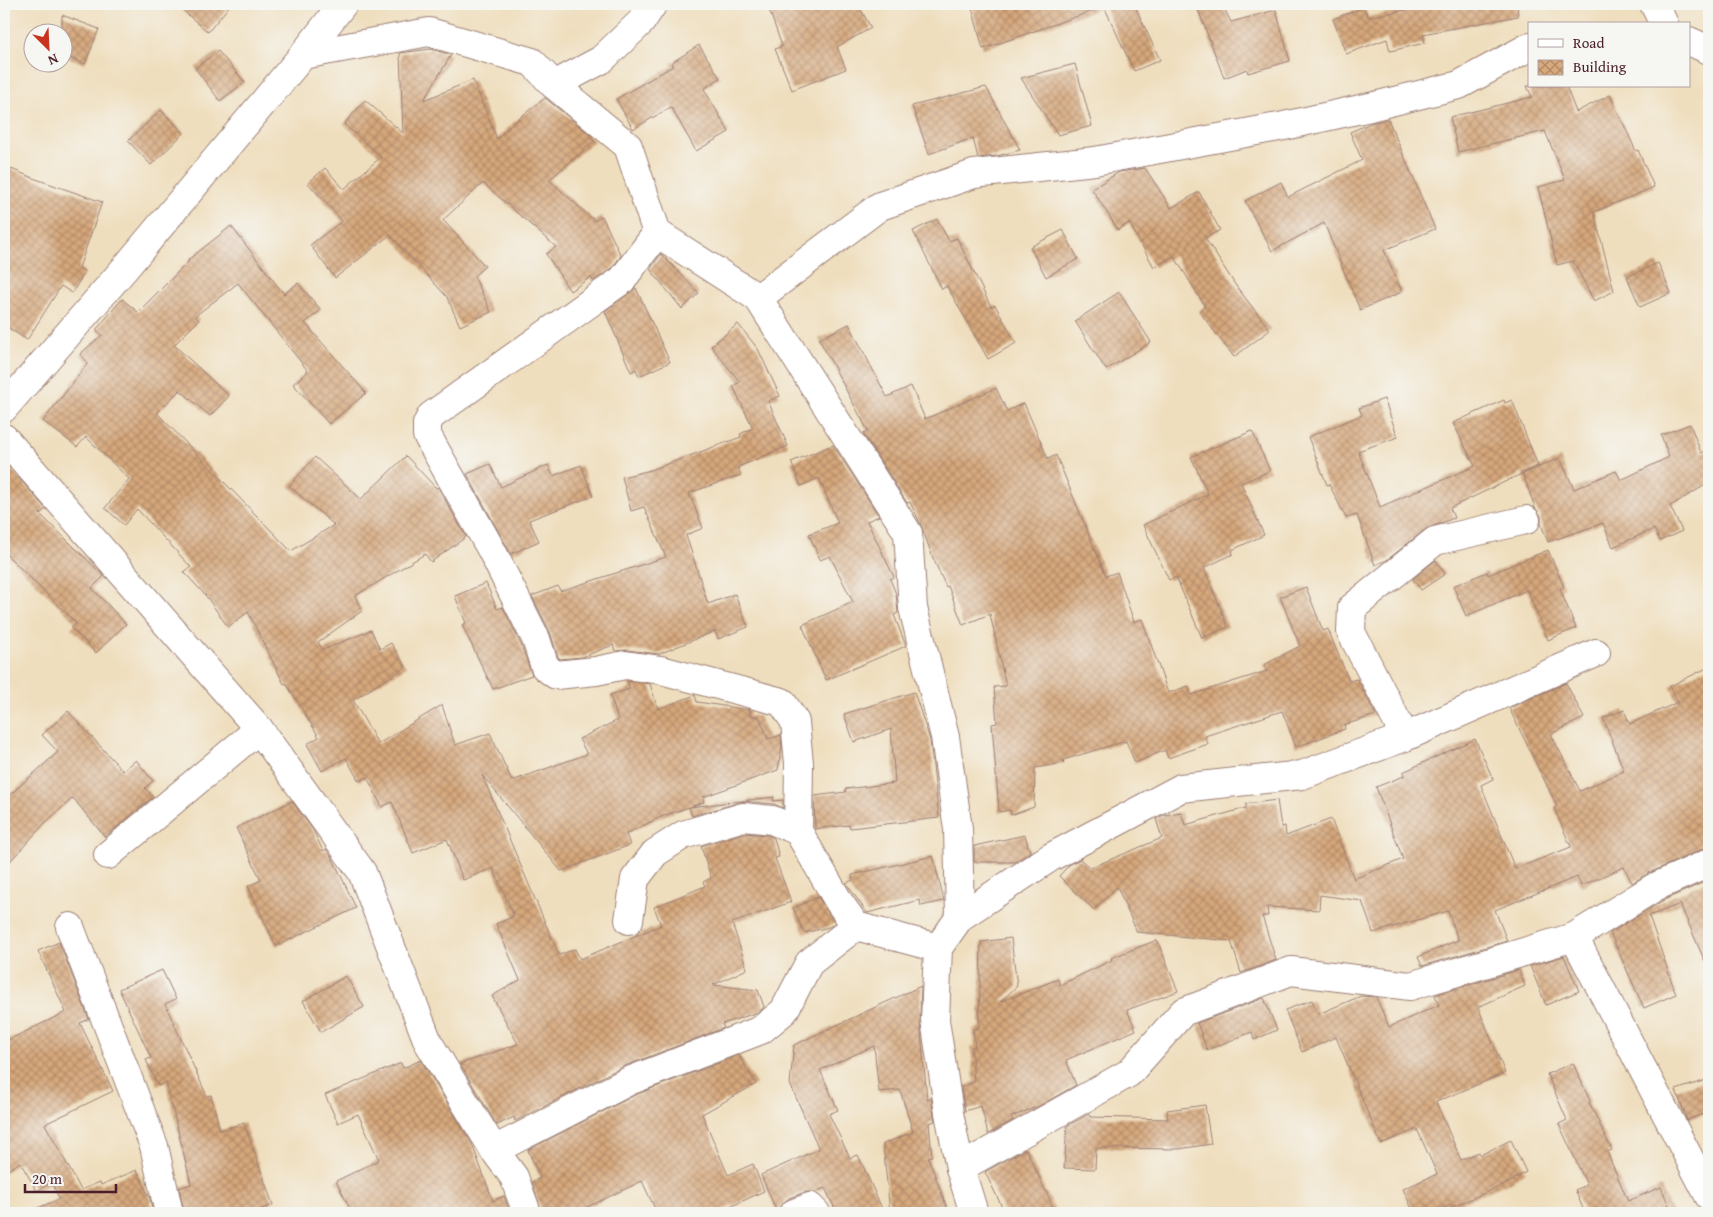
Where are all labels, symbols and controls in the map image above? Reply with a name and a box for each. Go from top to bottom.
north arrow [22,22,72,72]
legend [1528,22,1690,88]
text: Road [1573,32,1604,53]
text: N [44,49,62,71]
text: Building [1573,56,1627,77]
scale bar [25,1162,116,1194]
text: 20 m [32,1168,63,1189]

